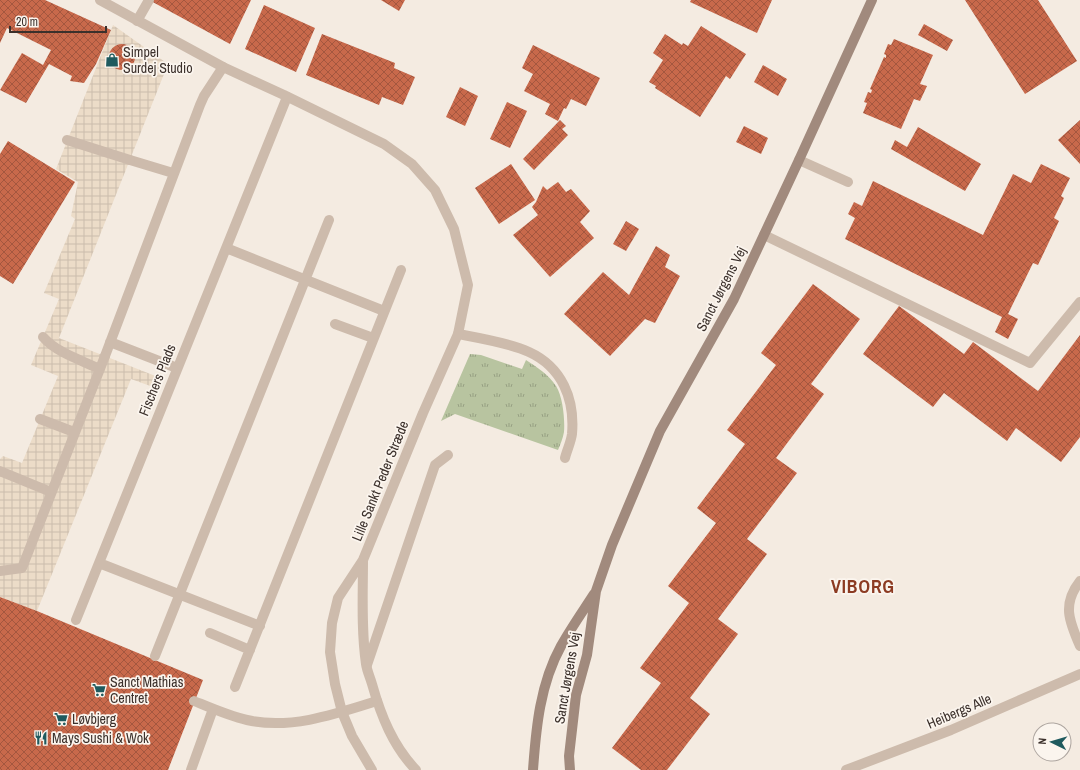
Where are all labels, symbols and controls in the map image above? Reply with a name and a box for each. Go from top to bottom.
scale bar [10,8,106,34]
text: 20 m [16,14,38,30]
place label: Simpel Surdej Studio [123,43,193,77]
shop icon: Simpel Surdej Studio [104,52,120,68]
street label: Sanct Jørgens Vej [692,244,750,334]
street label: Fischers Plads [134,341,180,419]
street label: Lille Sankt Peder Stræde [348,418,412,544]
district label: VIBORG [831,574,895,599]
street label: Sanct Jørgens Vej [550,631,584,725]
place label: Sanct Mathias Centret [110,673,184,707]
supermarket icon: Sanct Mathias Centret [91,682,107,698]
street label: Heibergs Alle [924,689,994,733]
place label: Løvbjerg [72,710,117,728]
supermarket icon: Løvbjerg [53,711,69,727]
north arrow [1032,722,1072,762]
place label: Mays Sushi & Wok [52,729,149,747]
restaurant icon: Mays Sushi & Wok [33,730,49,746]
text: N [1035,737,1049,745]

